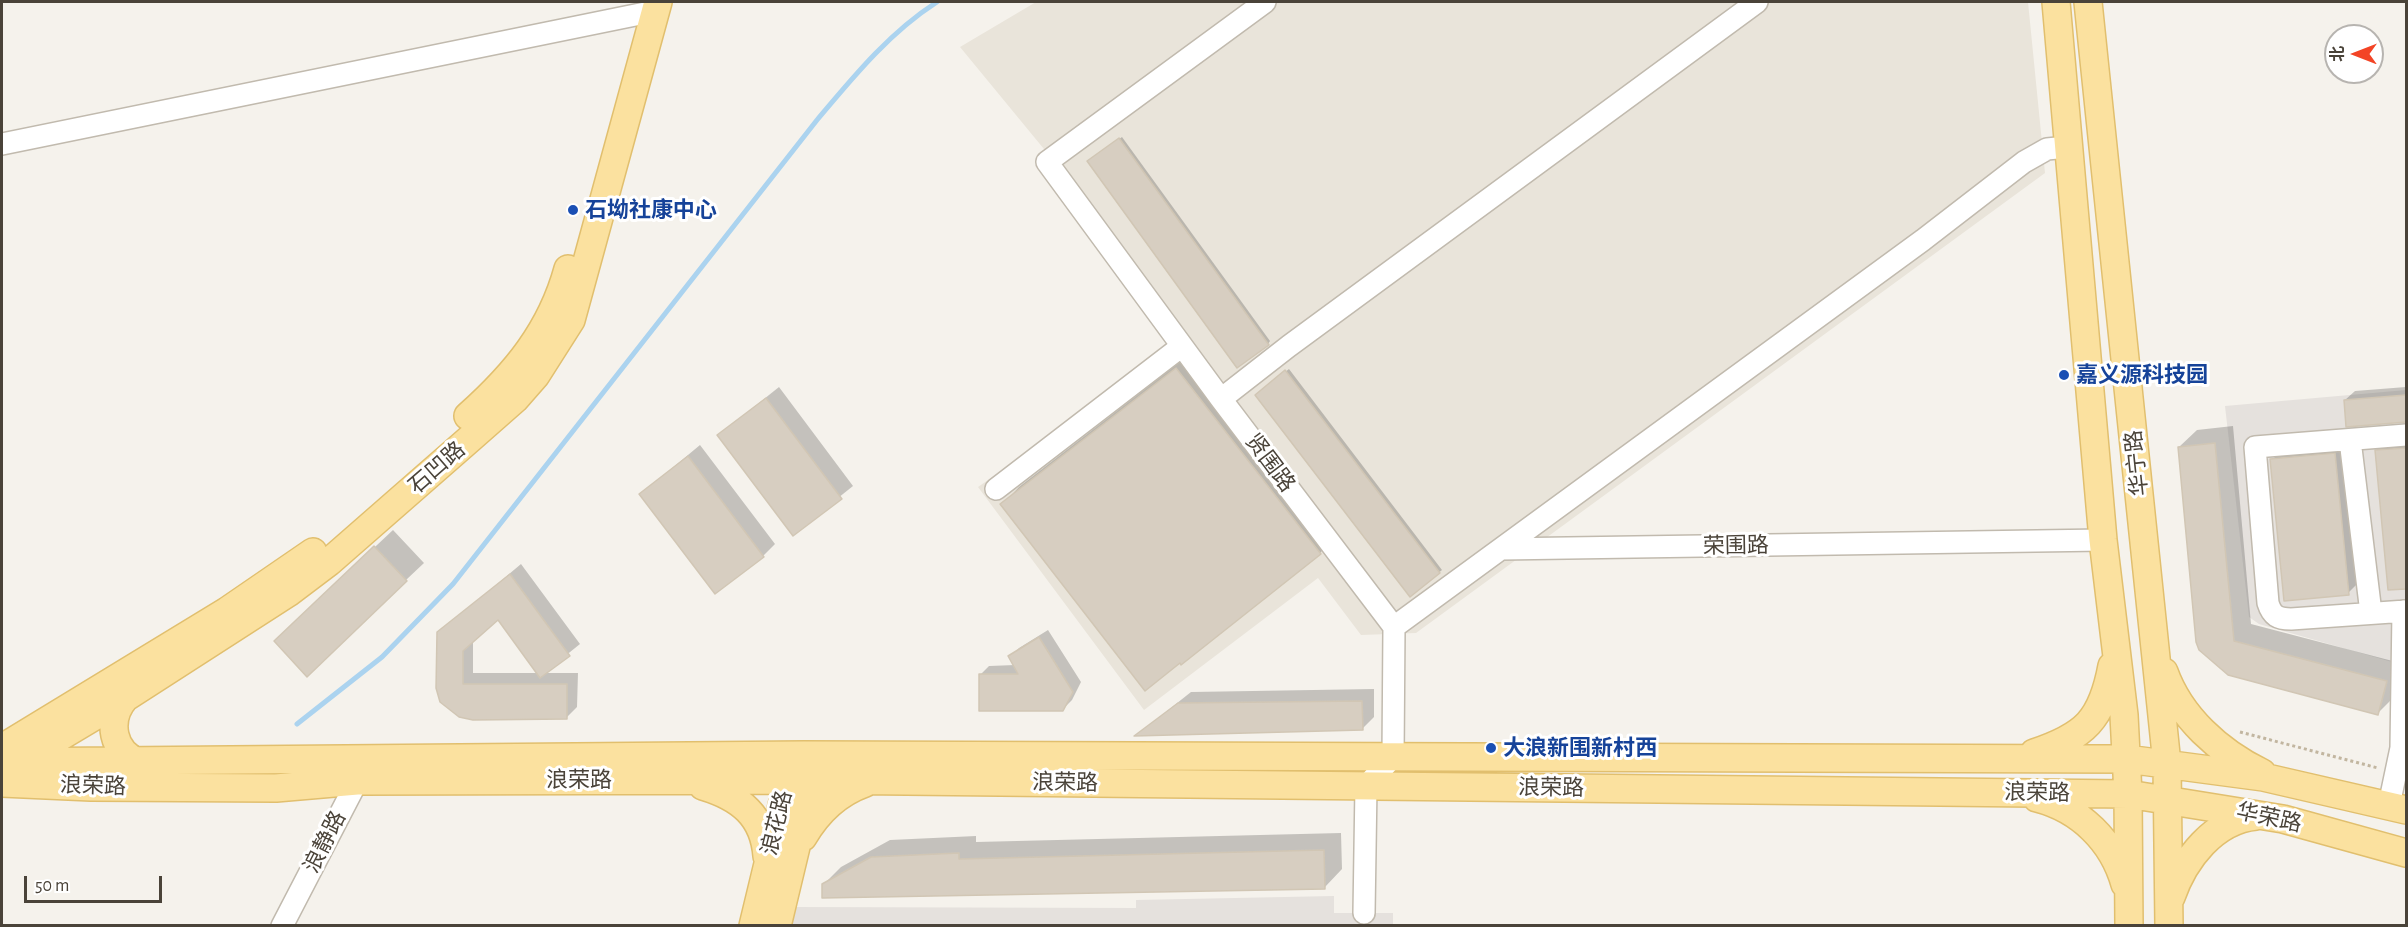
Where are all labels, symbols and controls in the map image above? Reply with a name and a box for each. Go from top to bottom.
north arrow [2324,24,2384,84]
text: 北 [2330,46,2346,62]
place label: 石坳社康中心 [585,197,717,223]
marker: 石坳社康中心 [566,203,580,217]
place label: 嘉义源科技园 [2076,362,2208,388]
marker: 嘉义源科技园 [2057,368,2071,382]
street label: 贤围路 [1240,429,1300,497]
street label: 华宁路 [2120,429,2154,497]
street label: 石凹路 [403,436,471,500]
street label: 荣围路 [1703,532,1769,560]
place label: 大浪新围新村西 [1503,735,1657,761]
marker: 大浪新围新村西 [1484,741,1498,755]
street label: 浪荣路 [546,767,612,793]
street label: 浪荣路 [1032,769,1098,797]
street label: 浪荣路 [60,772,126,800]
street label: 浪荣路 [1518,774,1584,802]
street label: 浪荣路 [2004,779,2070,807]
street label: 浪花路 [756,788,798,858]
street label: 华荣路 [2234,798,2304,838]
street label: 浪静路 [298,807,352,877]
scale bar [27,864,165,902]
text: 50 m [35,877,69,895]

